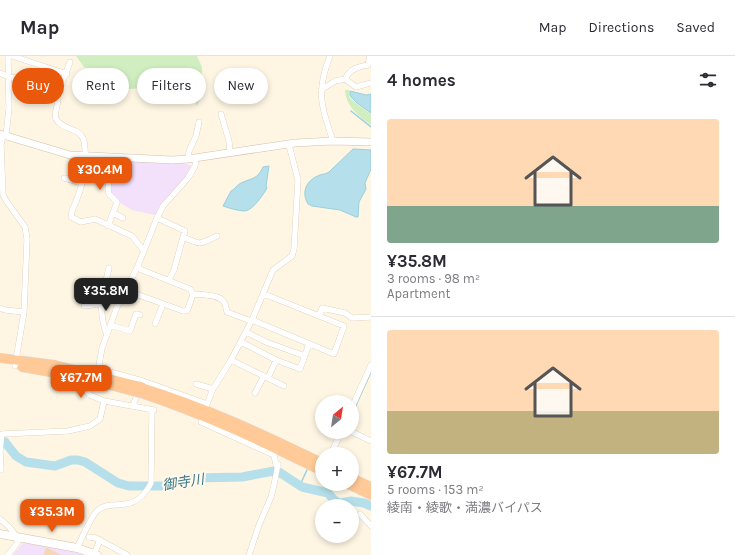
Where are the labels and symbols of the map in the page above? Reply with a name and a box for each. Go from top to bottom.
pin: ¥30.4M [67,157,133,191]
pin: ¥35.8M [73,278,139,312]
pin: ¥67.7M [48,365,114,399]
north arrow [315,395,359,439]
water label: 御寺川 [161,471,207,494]
pin: ¥35.3M [19,499,85,533]

